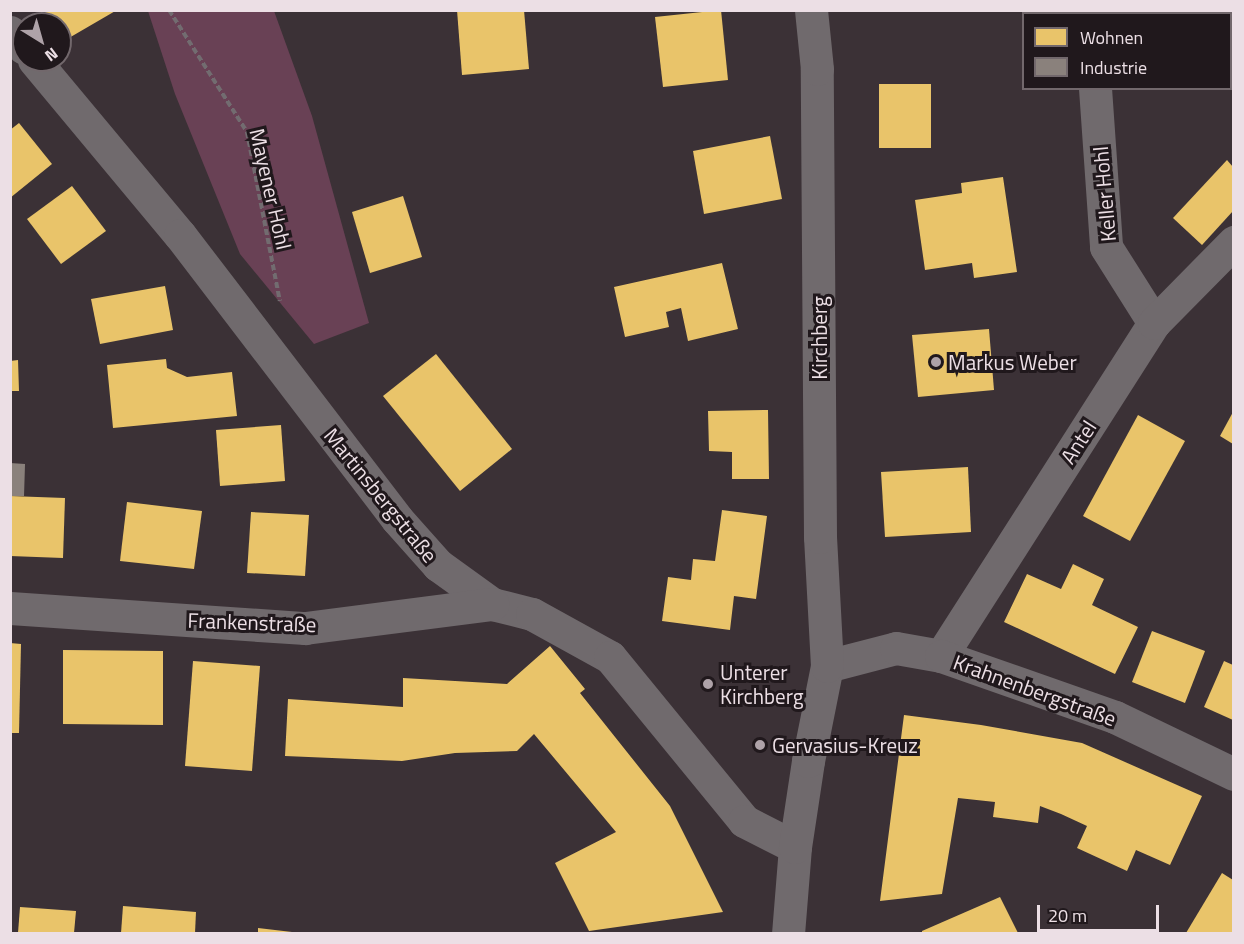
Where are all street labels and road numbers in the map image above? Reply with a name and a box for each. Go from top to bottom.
street label: Mayener Hohl [245,126,297,252]
street label: Keller Hohl [1087,145,1121,243]
street label: Kirchberg [806,296,832,380]
street label: Antel [1055,416,1101,468]
street label: Martinsbergstraße [319,423,443,567]
street label: Frankenstraße [187,607,317,637]
street label: Krahnenbergstraße [950,649,1120,731]

